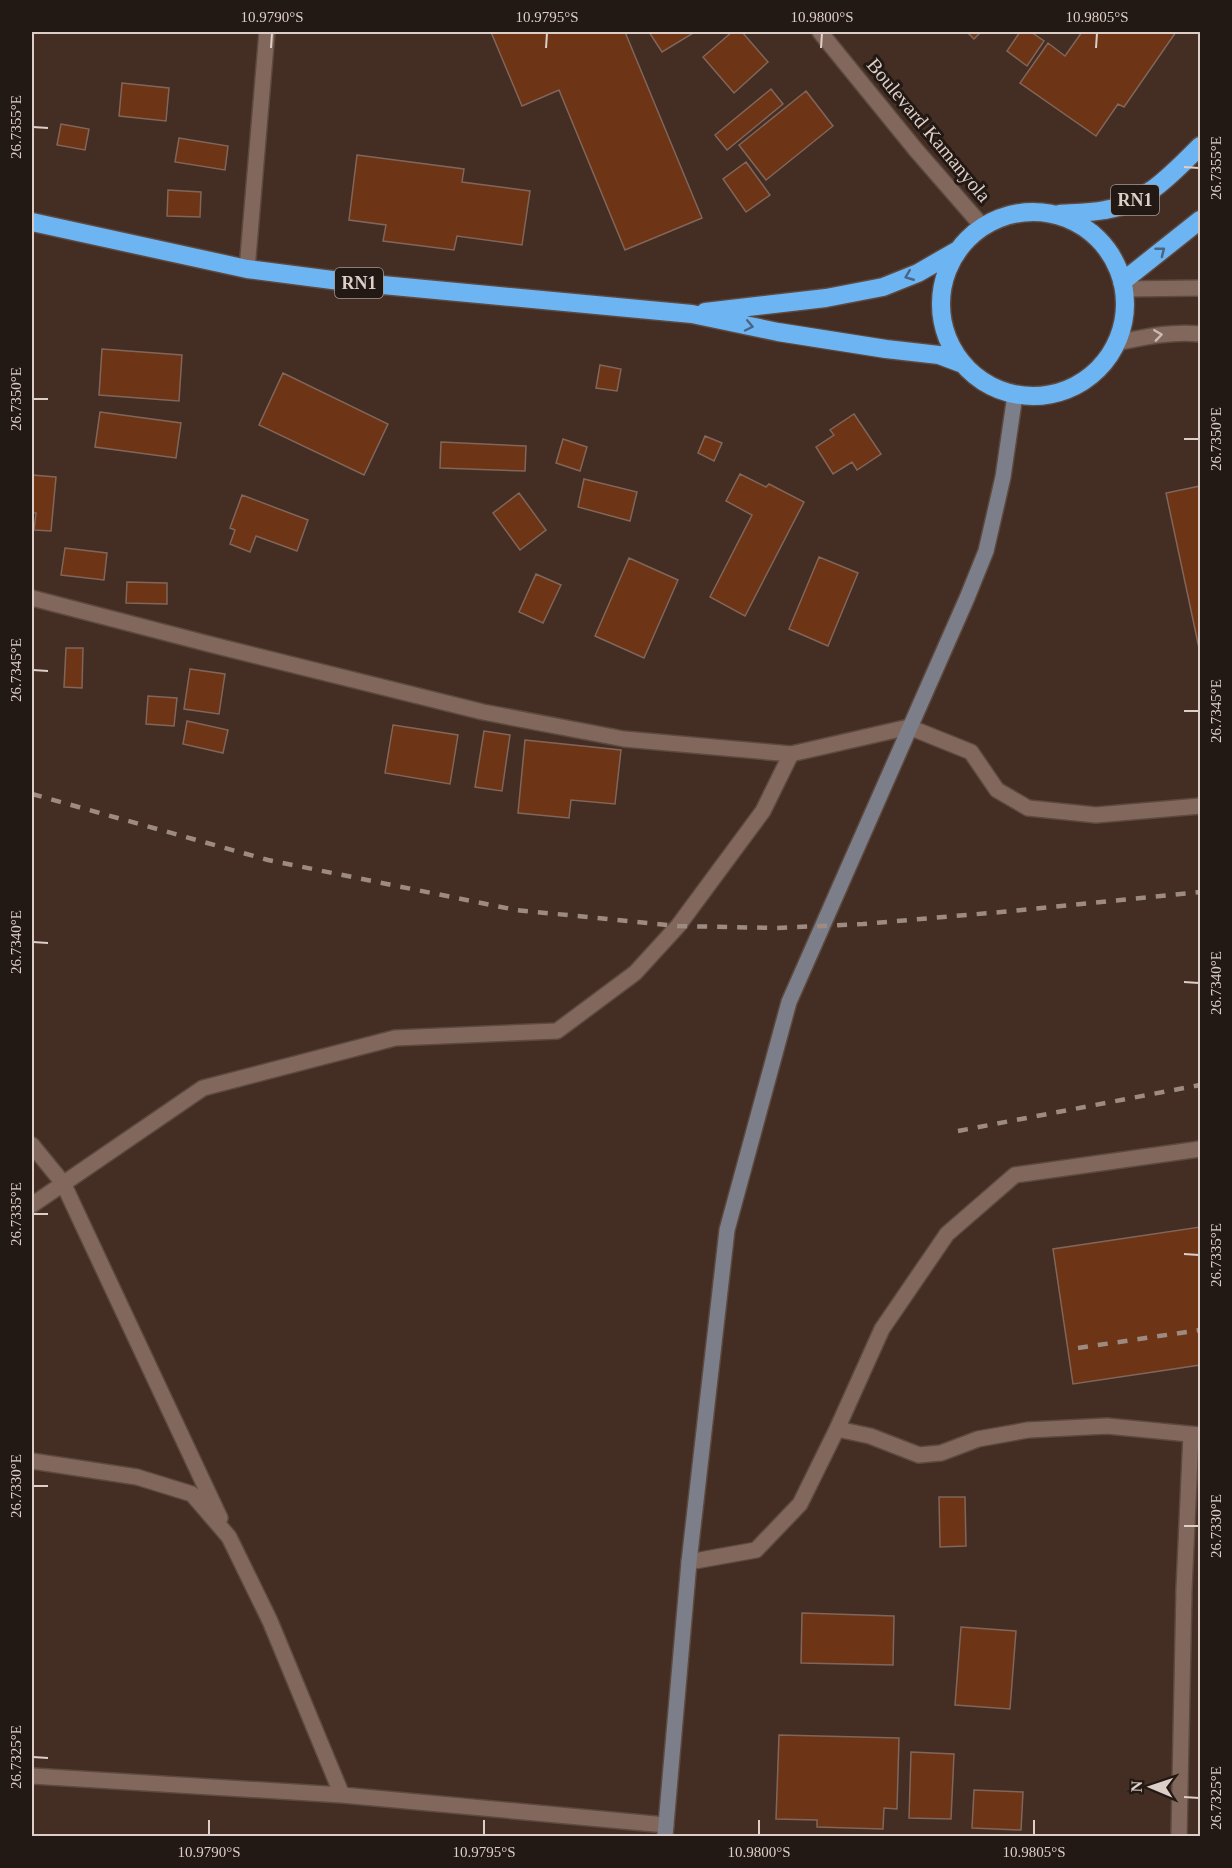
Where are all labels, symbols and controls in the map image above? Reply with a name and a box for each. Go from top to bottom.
text: 10.9790°S [240,9,304,25]
text: 10.9795°S [515,9,579,25]
text: 10.9800°S [790,9,854,25]
text: 10.9805°S [1065,9,1129,25]
street label: Boulevard Kamanyola [862,54,996,207]
text: 26.7355°E [8,95,24,159]
text: 26.7355°E [1208,136,1224,200]
road number: RN1 [1111,185,1159,215]
one-way arrow [1154,247,1165,258]
road number: RN1 [335,268,383,298]
one-way arrow [904,269,914,282]
one-way arrow [743,319,753,332]
one-way arrow [1153,329,1163,341]
text: 26.7350°E [8,367,24,431]
text: 26.7350°E [1208,407,1224,471]
text: 26.7345°E [8,638,24,702]
text: 26.7345°E [1208,679,1224,743]
text: 26.7340°E [8,910,24,974]
text: 26.7340°E [1208,951,1224,1015]
text: 26.7335°E [8,1182,24,1246]
text: 26.7335°E [1208,1223,1224,1287]
text: 26.7330°E [8,1454,24,1518]
text: 26.7330°E [1208,1494,1224,1558]
text: 26.7325°E [8,1725,24,1789]
north arrow [1121,1757,1181,1817]
text: 26.7325°E [1208,1766,1224,1830]
text: N [1128,1780,1145,1793]
text: 10.9790°S [177,1844,241,1860]
text: 10.9795°S [452,1844,516,1860]
text: 10.9800°S [727,1844,791,1860]
text: 10.9805°S [1002,1844,1066,1860]

